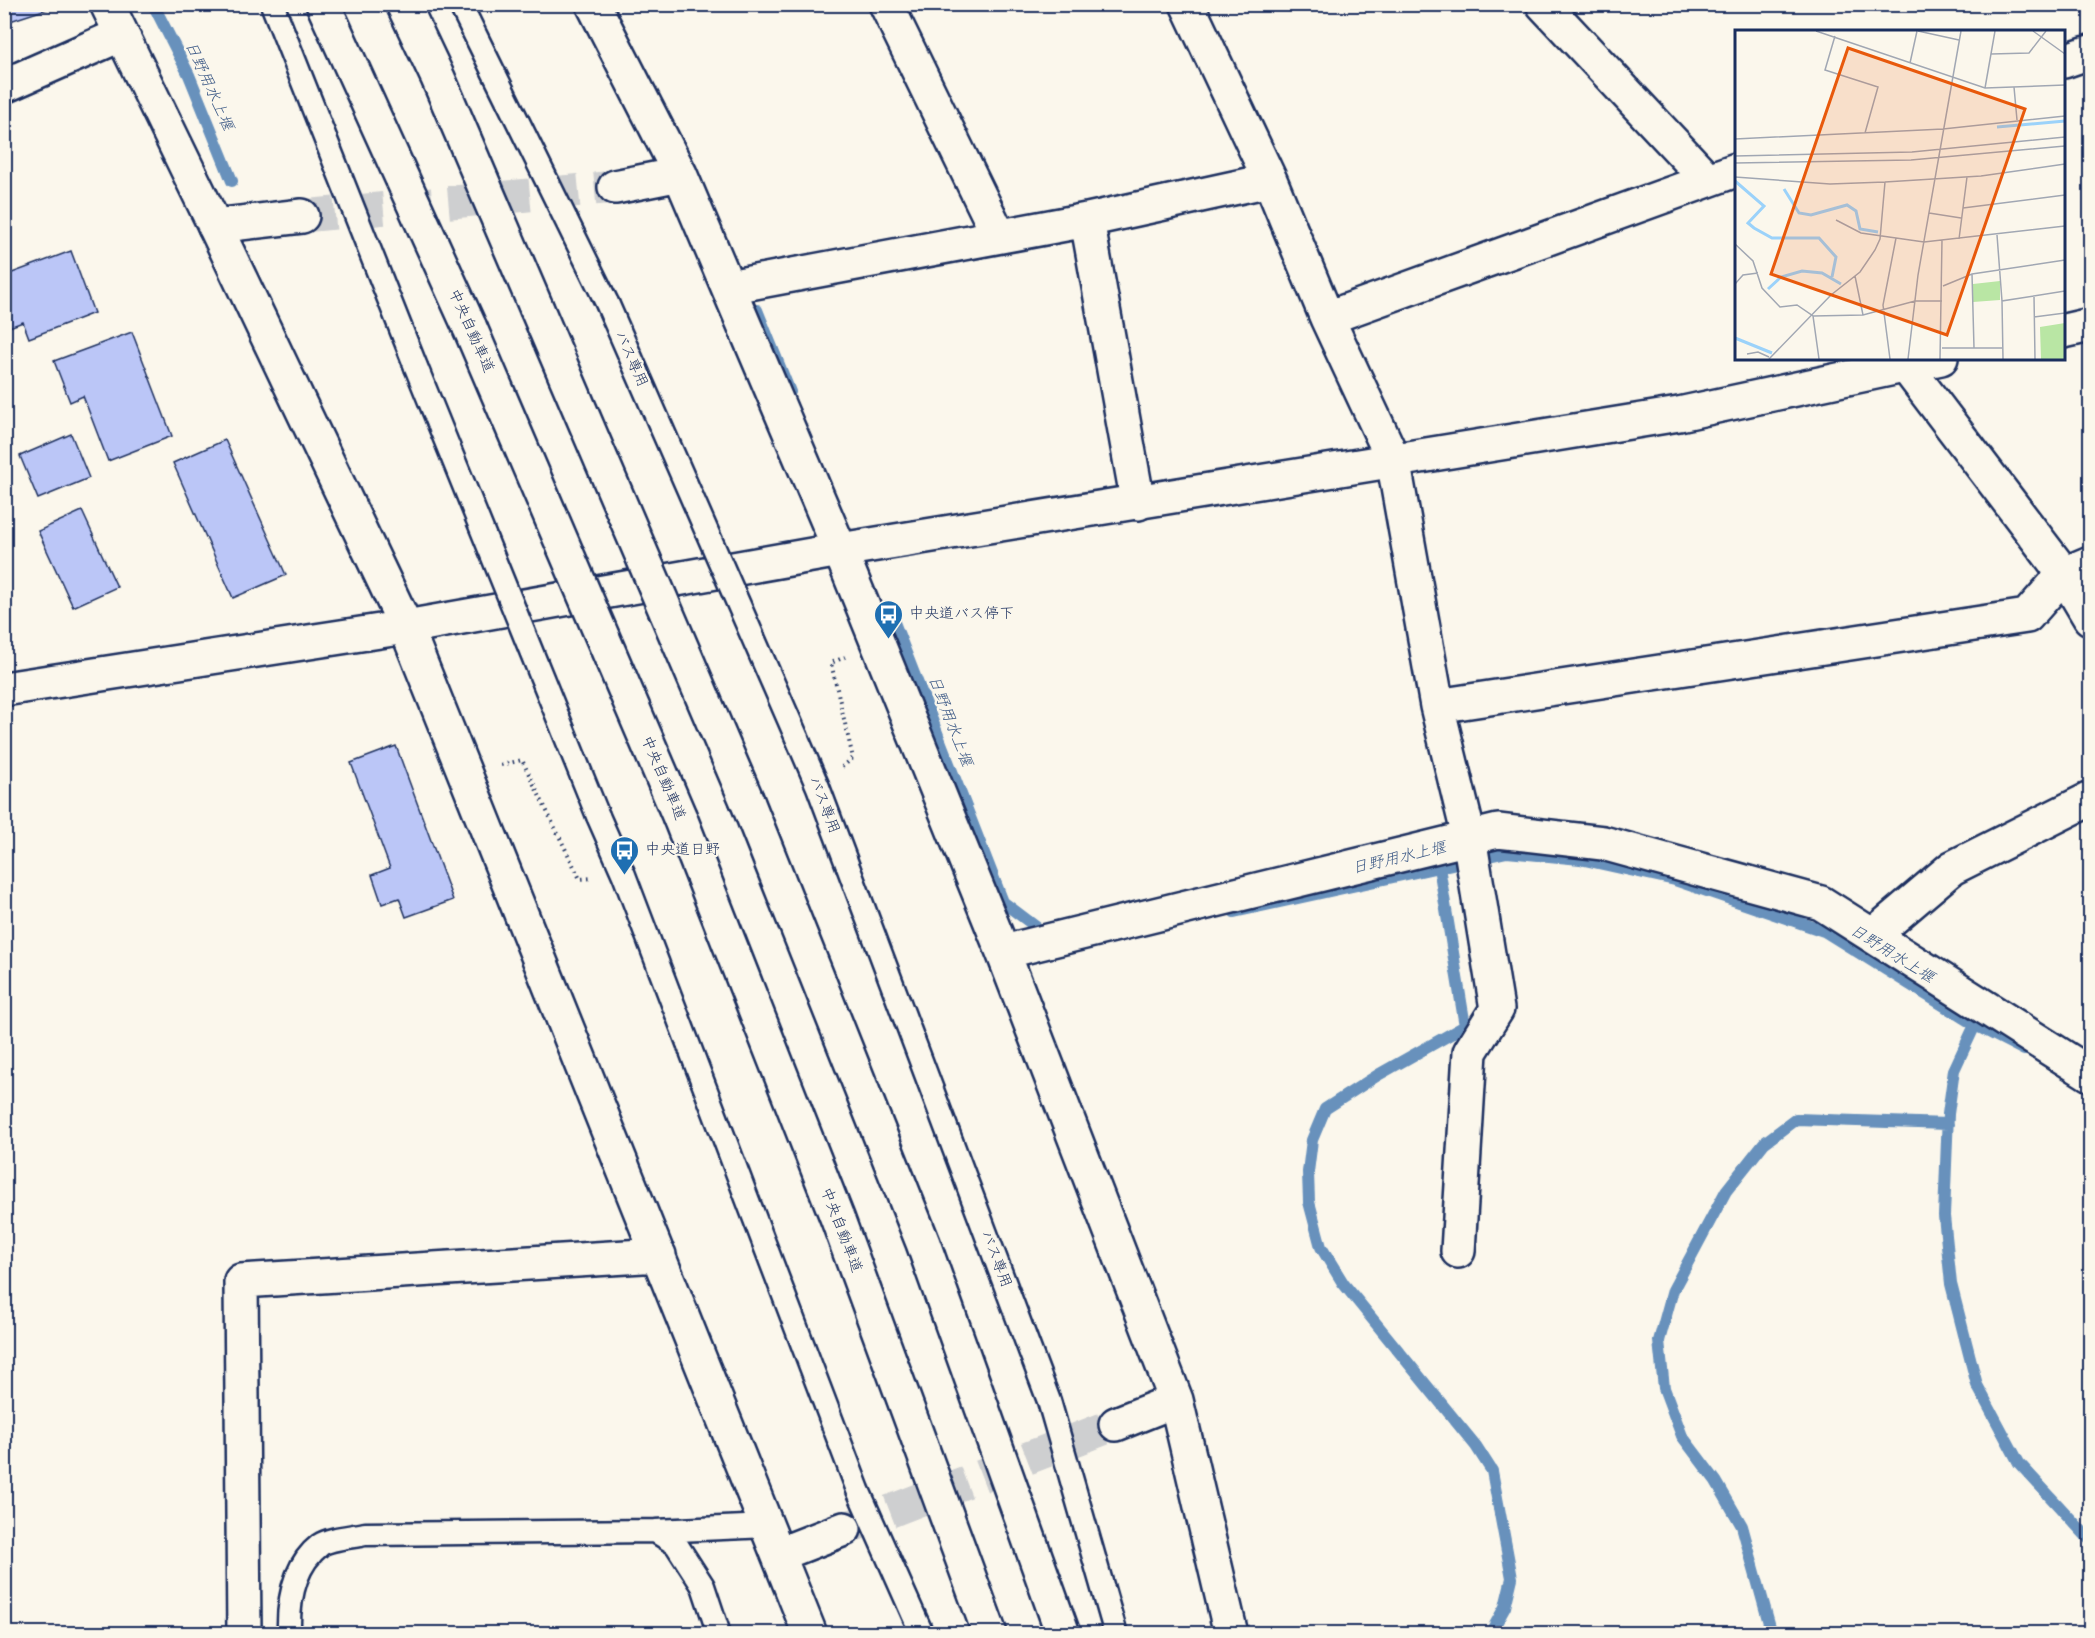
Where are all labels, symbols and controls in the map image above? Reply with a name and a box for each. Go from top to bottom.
inset map [1735,30,2065,360]
water label: 日野用水上堰 [178,37,241,137]
street label: 中央自動車道 [442,285,500,377]
street label: バス専用 [608,327,654,391]
bus stop icon: 中央道バス停下 [872,598,904,640]
place label: 中央道バス停下 [909,602,1014,626]
water label: 日野用水上堰 [921,672,980,772]
street label: 中央自動車道 [634,732,692,824]
street label: バス専用 [802,773,846,837]
bus stop icon: 中央道日野 [608,834,640,876]
water label: 日野用水上堰 [1349,835,1451,881]
place label: 中央道日野 [645,838,720,862]
water label: 日野用水上堰 [1845,918,1941,991]
street label: 中央自動車道 [814,1184,868,1276]
street label: バス専用 [974,1227,1018,1291]

